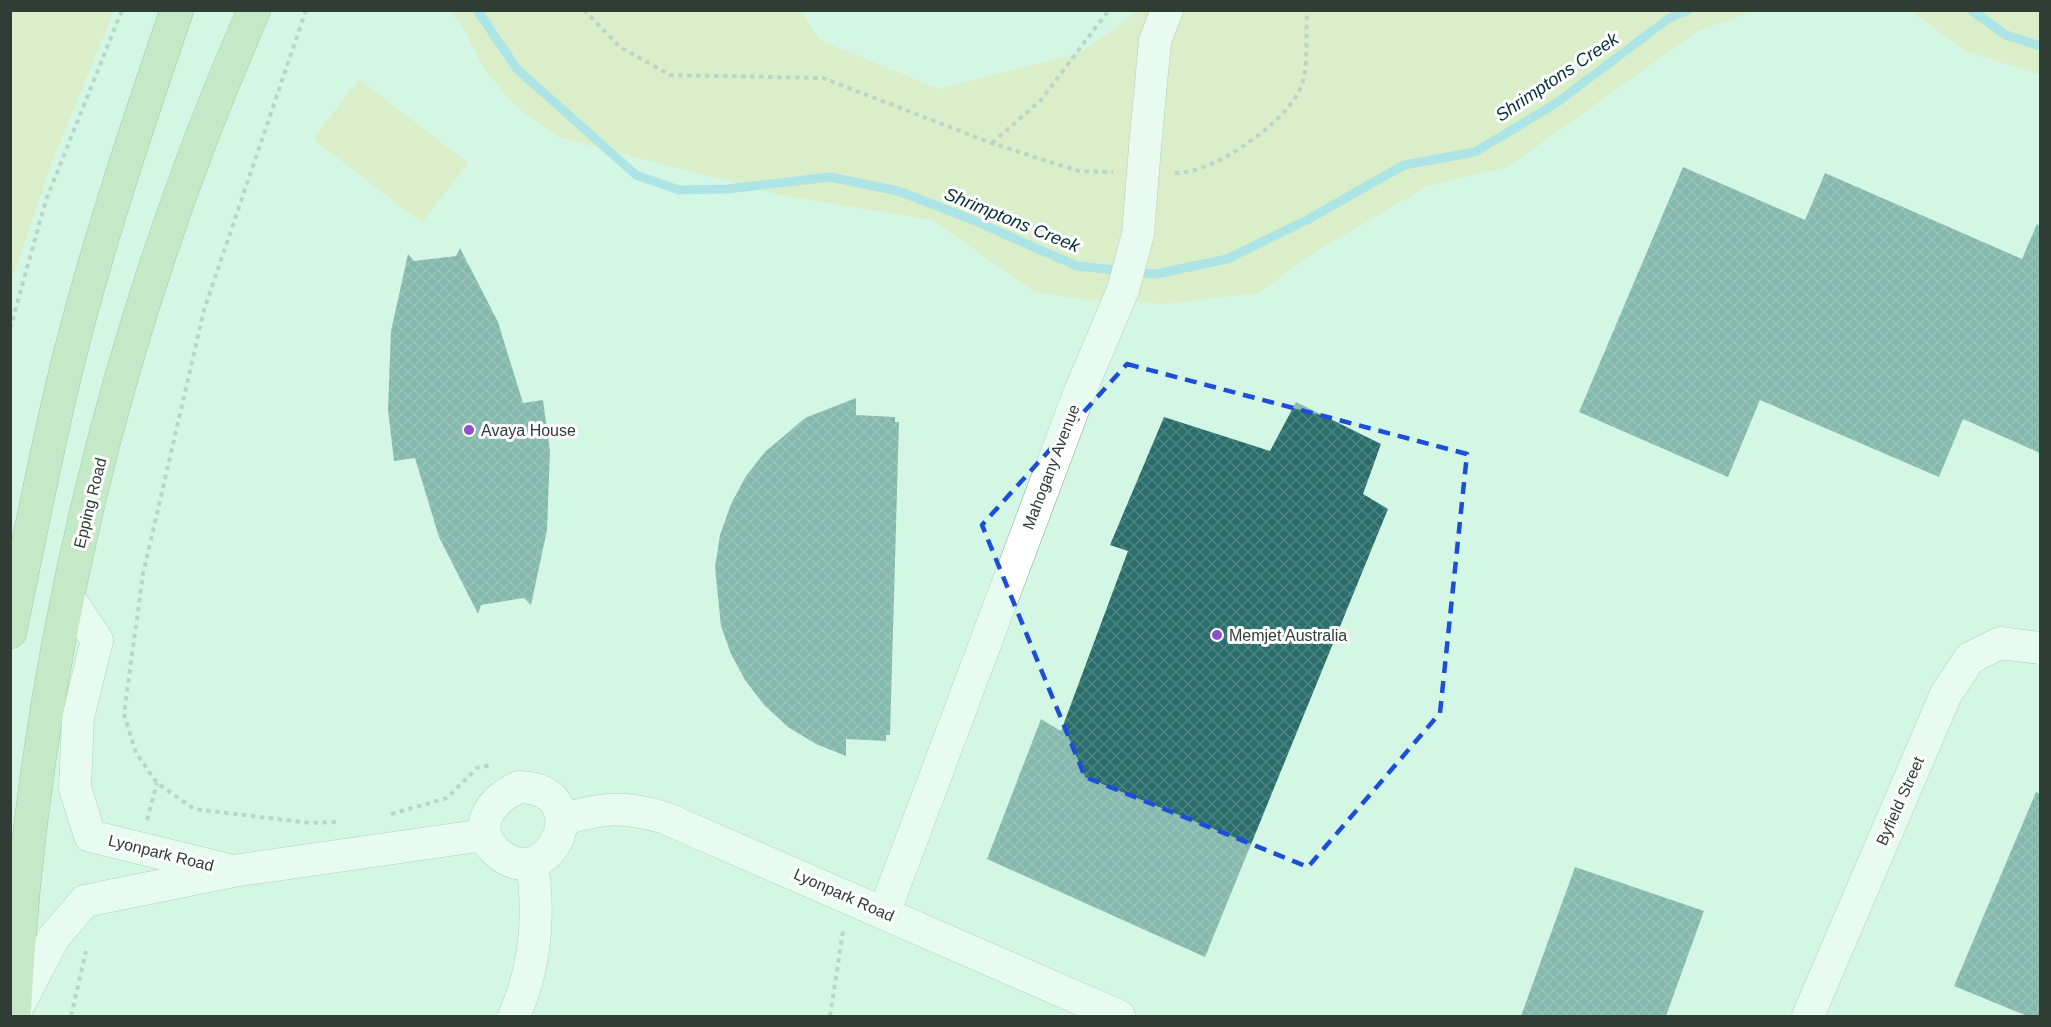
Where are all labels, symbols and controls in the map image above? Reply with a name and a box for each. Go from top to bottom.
water label: Shrimptons Creek [1492,28,1623,126]
water label: Shrimptons Creek [941,184,1083,257]
street label: Mahogany Avenue [1019,402,1083,532]
place label: Avaya House [481,422,576,439]
marker: Avaya House [462,423,476,437]
street label: Epping Road [71,456,109,550]
place label: Memjet Australia [1229,627,1347,644]
marker: Memjet Australia [1210,628,1224,642]
street label: Byfield Street [1873,754,1927,848]
street label: Lyonpark Road [107,832,215,874]
street label: Lyonpark Road [791,865,897,925]

